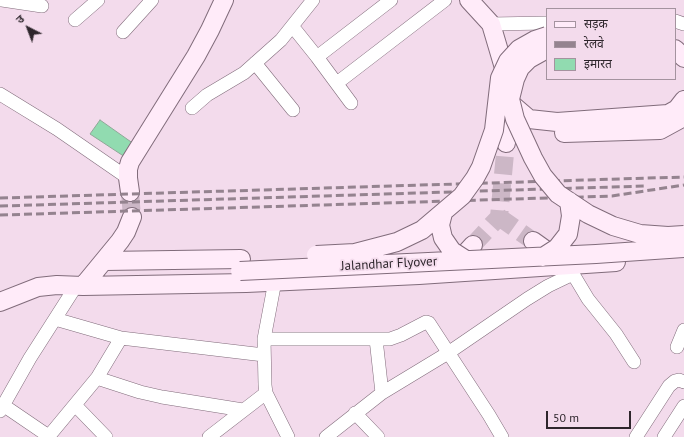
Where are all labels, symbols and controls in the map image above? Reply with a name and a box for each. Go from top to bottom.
north arrow [8,8,48,48]
legend [546,8,676,80]
text: उ [13,12,27,26]
text: सड़क [584,16,608,31]
text: रेलवे [584,36,604,51]
text: इमारत [584,56,612,71]
street label: Jalandhar Flyover [340,254,438,274]
scale bar [548,403,633,429]
text: 50 m [553,410,579,425]

